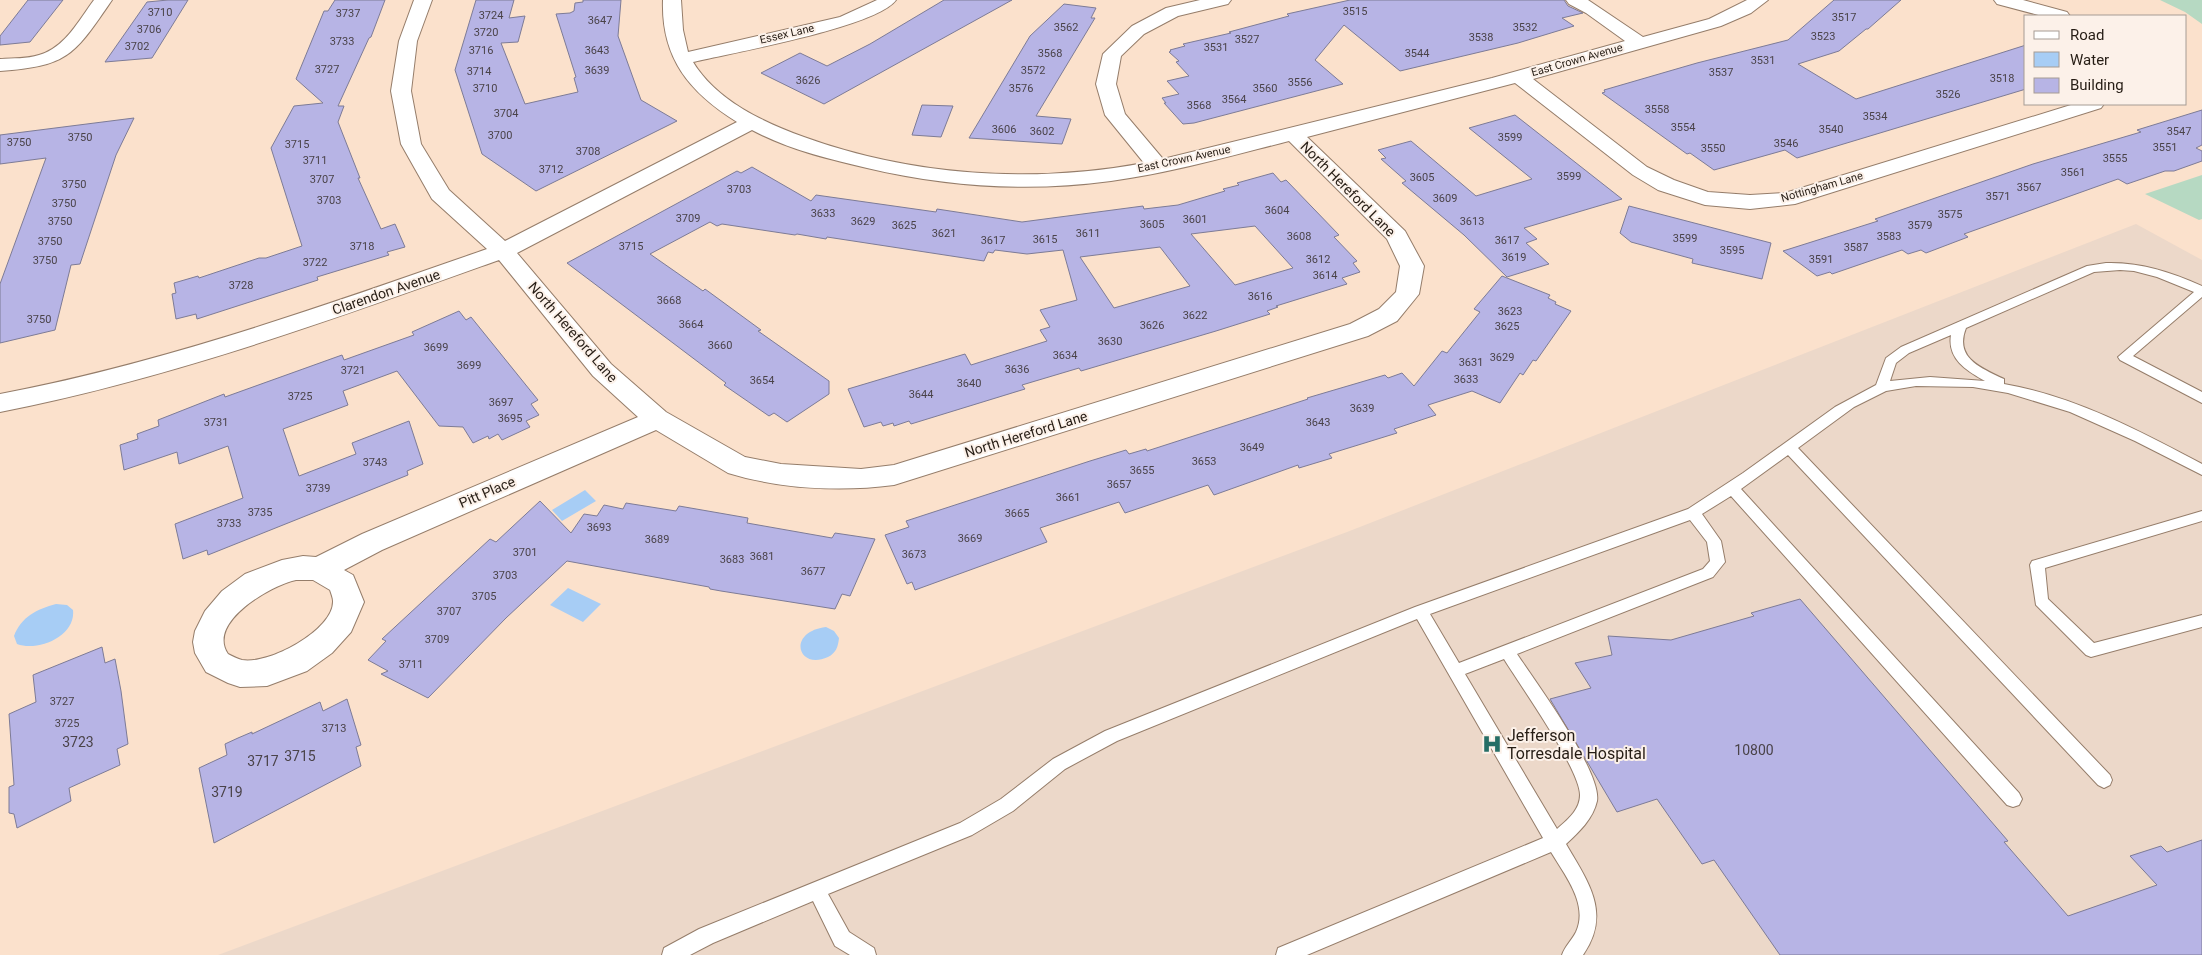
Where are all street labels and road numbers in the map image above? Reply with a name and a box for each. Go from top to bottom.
street label: Essex Lane [759,21,816,47]
street label: East Crown Avenue [1530,41,1624,79]
street label: North Hereford Lane [1297,138,1399,240]
street label: East Crown Avenue [1137,143,1232,175]
street label: Nottingham Lane [1780,169,1865,205]
street label: Clarendon Avenue [330,266,442,318]
street label: North Hereford Lane [525,279,621,385]
street label: North Hereford Lane [963,408,1089,460]
street label: Pitt Place [456,473,518,511]

